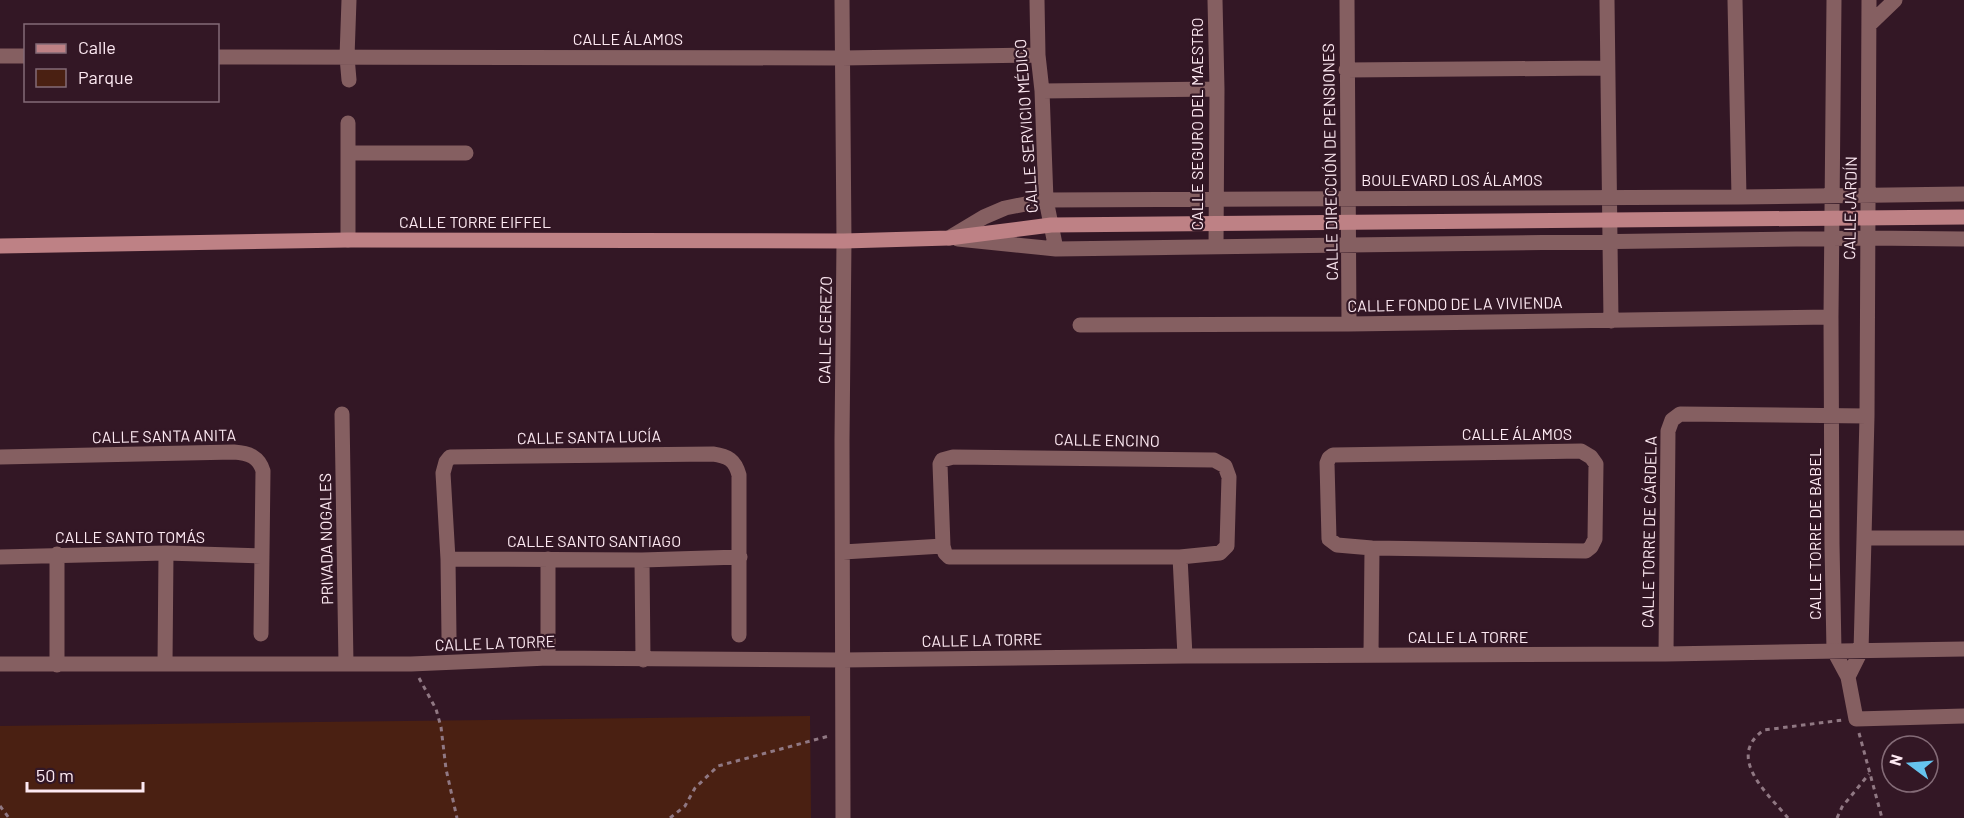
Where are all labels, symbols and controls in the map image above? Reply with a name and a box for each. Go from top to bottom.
street label: CALLE SEGURO DEL MAESTRO [1187,17,1206,231]
legend [24,24,219,102]
street label: CALLE ÁLAMOS [573,29,683,48]
text: Calle [78,36,116,58]
street label: CALLE SERVICIO MÉDICO [1010,38,1041,214]
street label: CALLE DIRECCIÓN DE PENSIONES [1318,43,1341,281]
text: Parque [78,66,133,88]
street label: CALLE JARDÍN [1839,156,1860,260]
street label: BOULEVARD LOS ÁLAMOS [1361,170,1543,189]
street label: CALLE TORRE EIFFEL [399,212,551,231]
street label: CALLE CEREZO [814,276,835,384]
street label: CALLE FONDO DE LA VIVIENDA [1347,292,1563,315]
street label: CALLE ÁLAMOS [1462,424,1572,443]
street label: CALLE SANTA ANITA [92,425,236,446]
street label: CALLE SANTA LUCÍA [517,426,662,447]
street label: CALLE ENCINO [1054,429,1160,450]
street label: CALLE TORRE DE CÁRDELA [1637,435,1660,628]
street label: CALLE TORRE DE BABEL [1805,448,1824,620]
street label: PRIVADA NOGALES [315,473,336,605]
street label: CALLE SANTO TOMÁS [55,527,205,546]
street label: CALLE SANTO SANTIAGO [507,531,681,550]
street label: CALLE LA TORRE [1408,627,1528,646]
street label: CALLE LA TORRE [921,629,1042,650]
street label: CALLE LA TORRE [434,631,556,654]
north arrow [1880,734,1940,794]
text: N [1885,752,1906,767]
scale bar [27,755,142,793]
text: 50 m [36,764,74,786]

